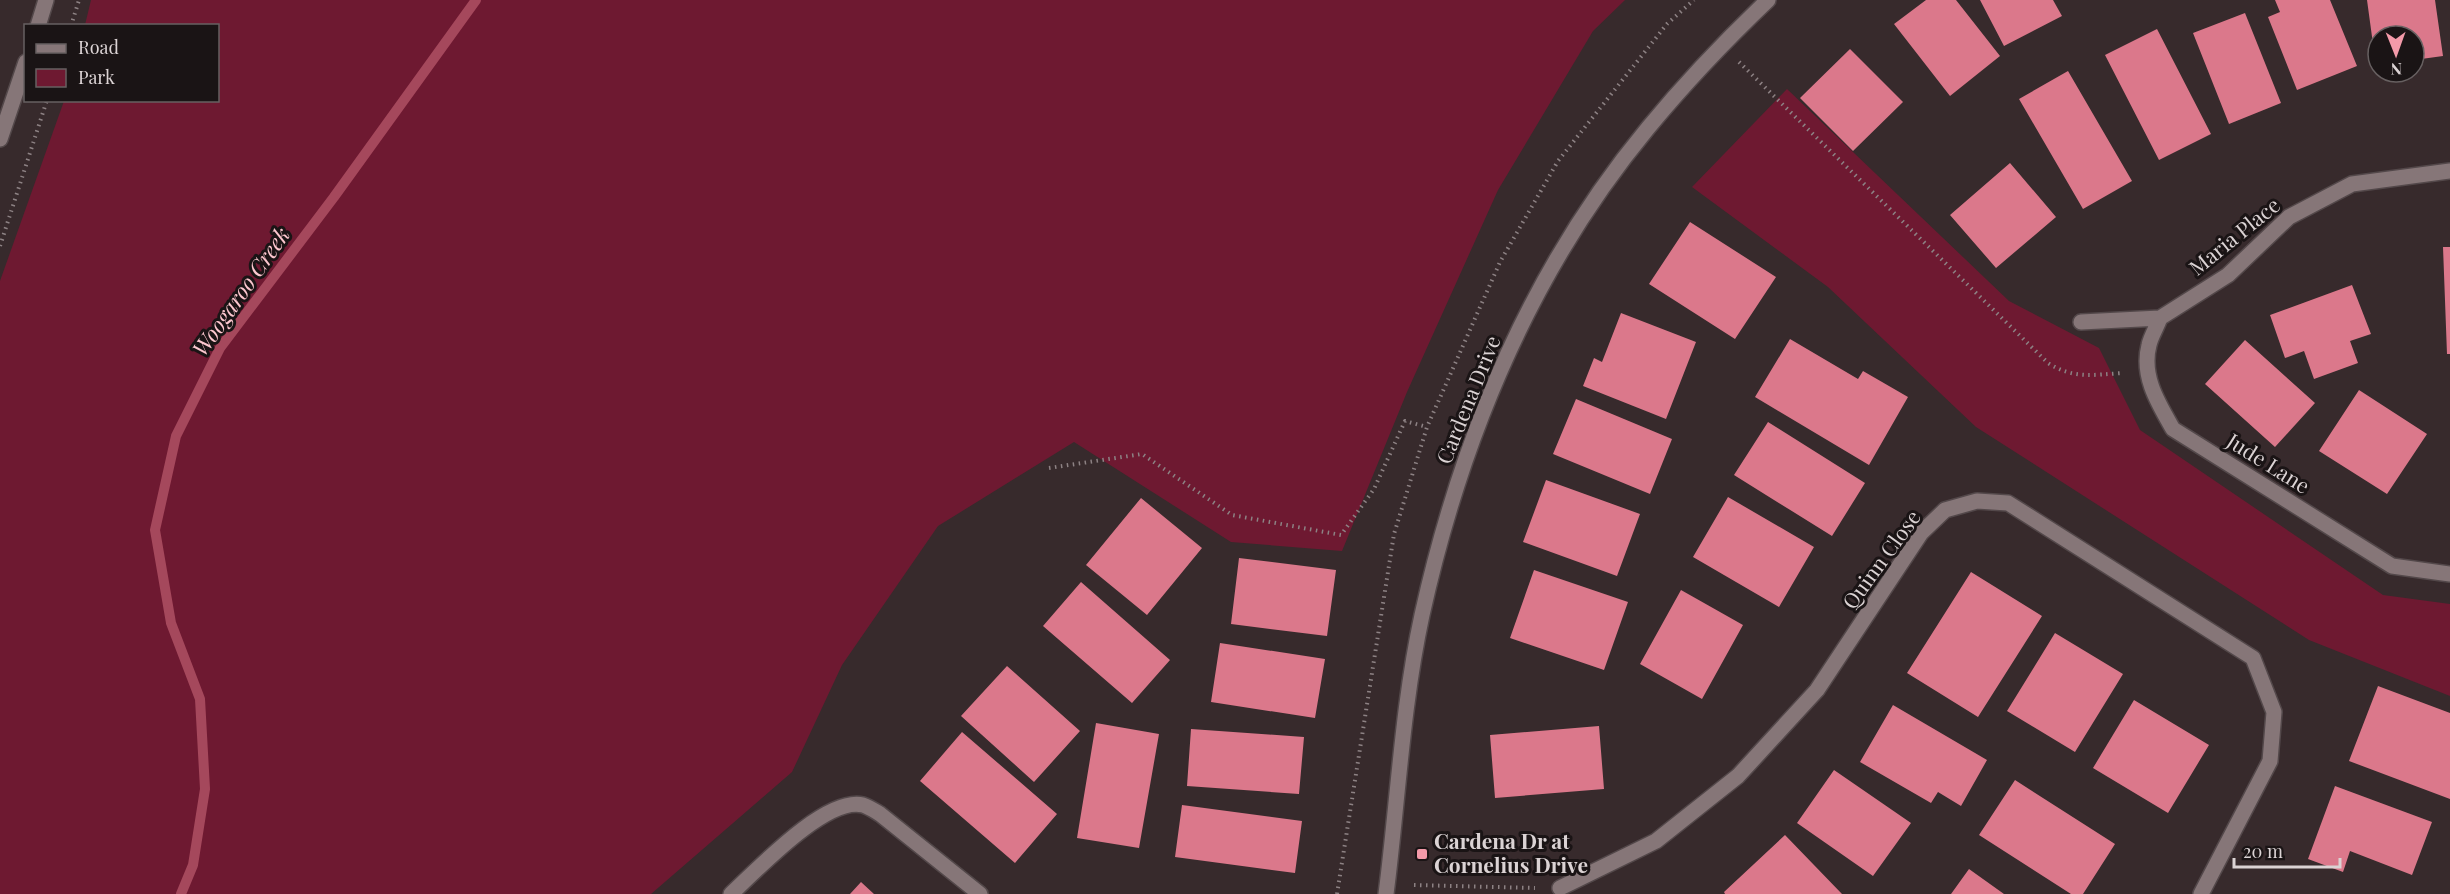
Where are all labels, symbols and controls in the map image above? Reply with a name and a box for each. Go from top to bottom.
legend [24,24,219,102]
north arrow [2366,24,2426,84]
text: Road [78,35,119,59]
text: N [2390,59,2402,80]
text: Park [78,65,115,89]
street label: Maria Place [2183,190,2285,281]
water label: Woogaroo Creek [184,221,296,362]
street label: Cardena Drive [1429,331,1506,468]
street label: Jude Lane [2221,425,2316,499]
street label: Quinn Close [1835,504,1926,614]
place label: Cardena Dr at Cornelius Drive [1434,826,1588,878]
scale bar [2234,831,2340,869]
text: 20 m [2243,839,2283,863]
marker: Cardena Dr at Cornelius Drive [1415,847,1429,861]

